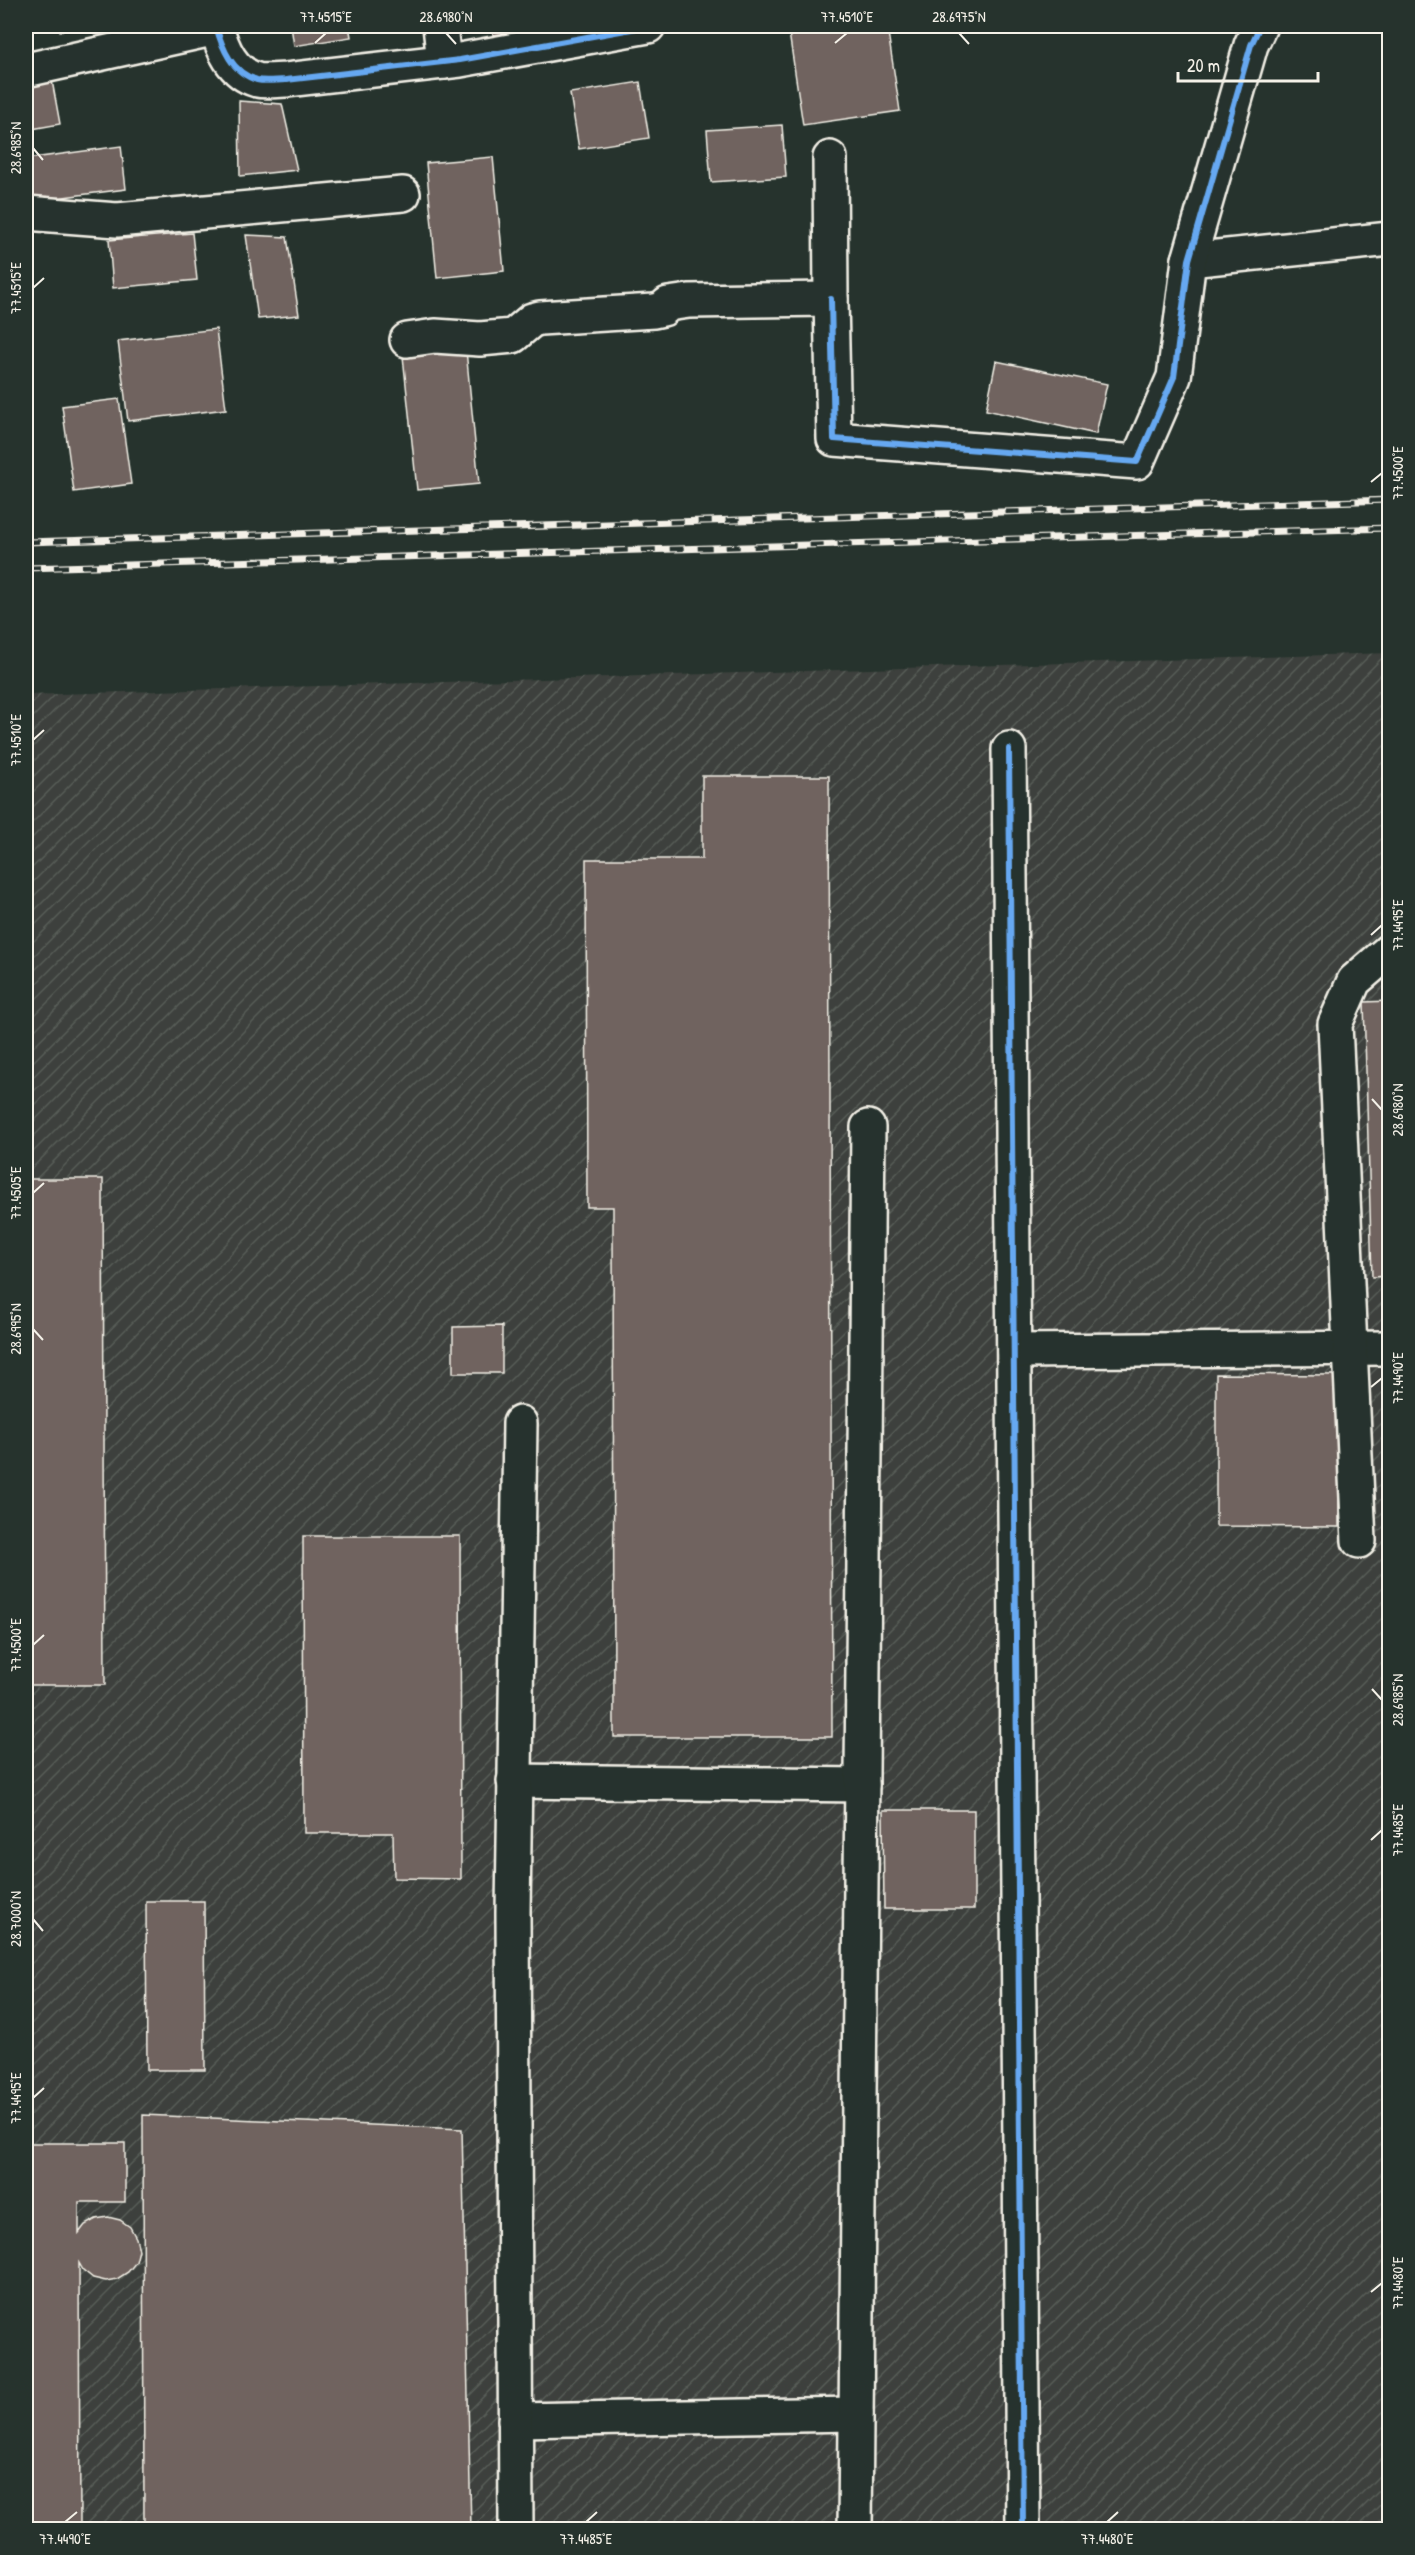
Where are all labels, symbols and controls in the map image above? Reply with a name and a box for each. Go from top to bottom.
text: 77.4515°E [300,6,352,27]
text: 28.6980°N [420,6,472,27]
text: 77.4510°E [821,6,874,27]
text: 28.6975°N [932,6,986,27]
scale bar [1178,45,1318,83]
text: 20 m [1187,53,1220,78]
text: 28.6985°N [5,122,26,174]
text: 77.4515°E [5,262,26,314]
text: 77.4500°E [1387,446,1408,500]
text: 77.4510°E [5,713,26,766]
text: 77.4495°E [1387,899,1408,951]
text: 28.6980°N [1387,1084,1408,1136]
text: 77.4505°E [5,1166,26,1220]
text: 28.6995°N [5,1303,26,1355]
text: 77.4490°E [1387,1352,1408,1404]
text: 77.4500°E [5,1618,26,1672]
text: 28.6985°N [1387,1674,1408,1726]
text: 77.4485°E [1387,1804,1408,1856]
text: 28.7000°N [5,1891,26,1947]
text: 77.4495°E [5,2072,26,2124]
text: 77.4480°E [1387,2256,1408,2309]
text: 77.4490°E [39,2528,91,2549]
text: 77.4485°E [560,2528,612,2549]
text: 77.4480°E [1081,2528,1134,2549]

